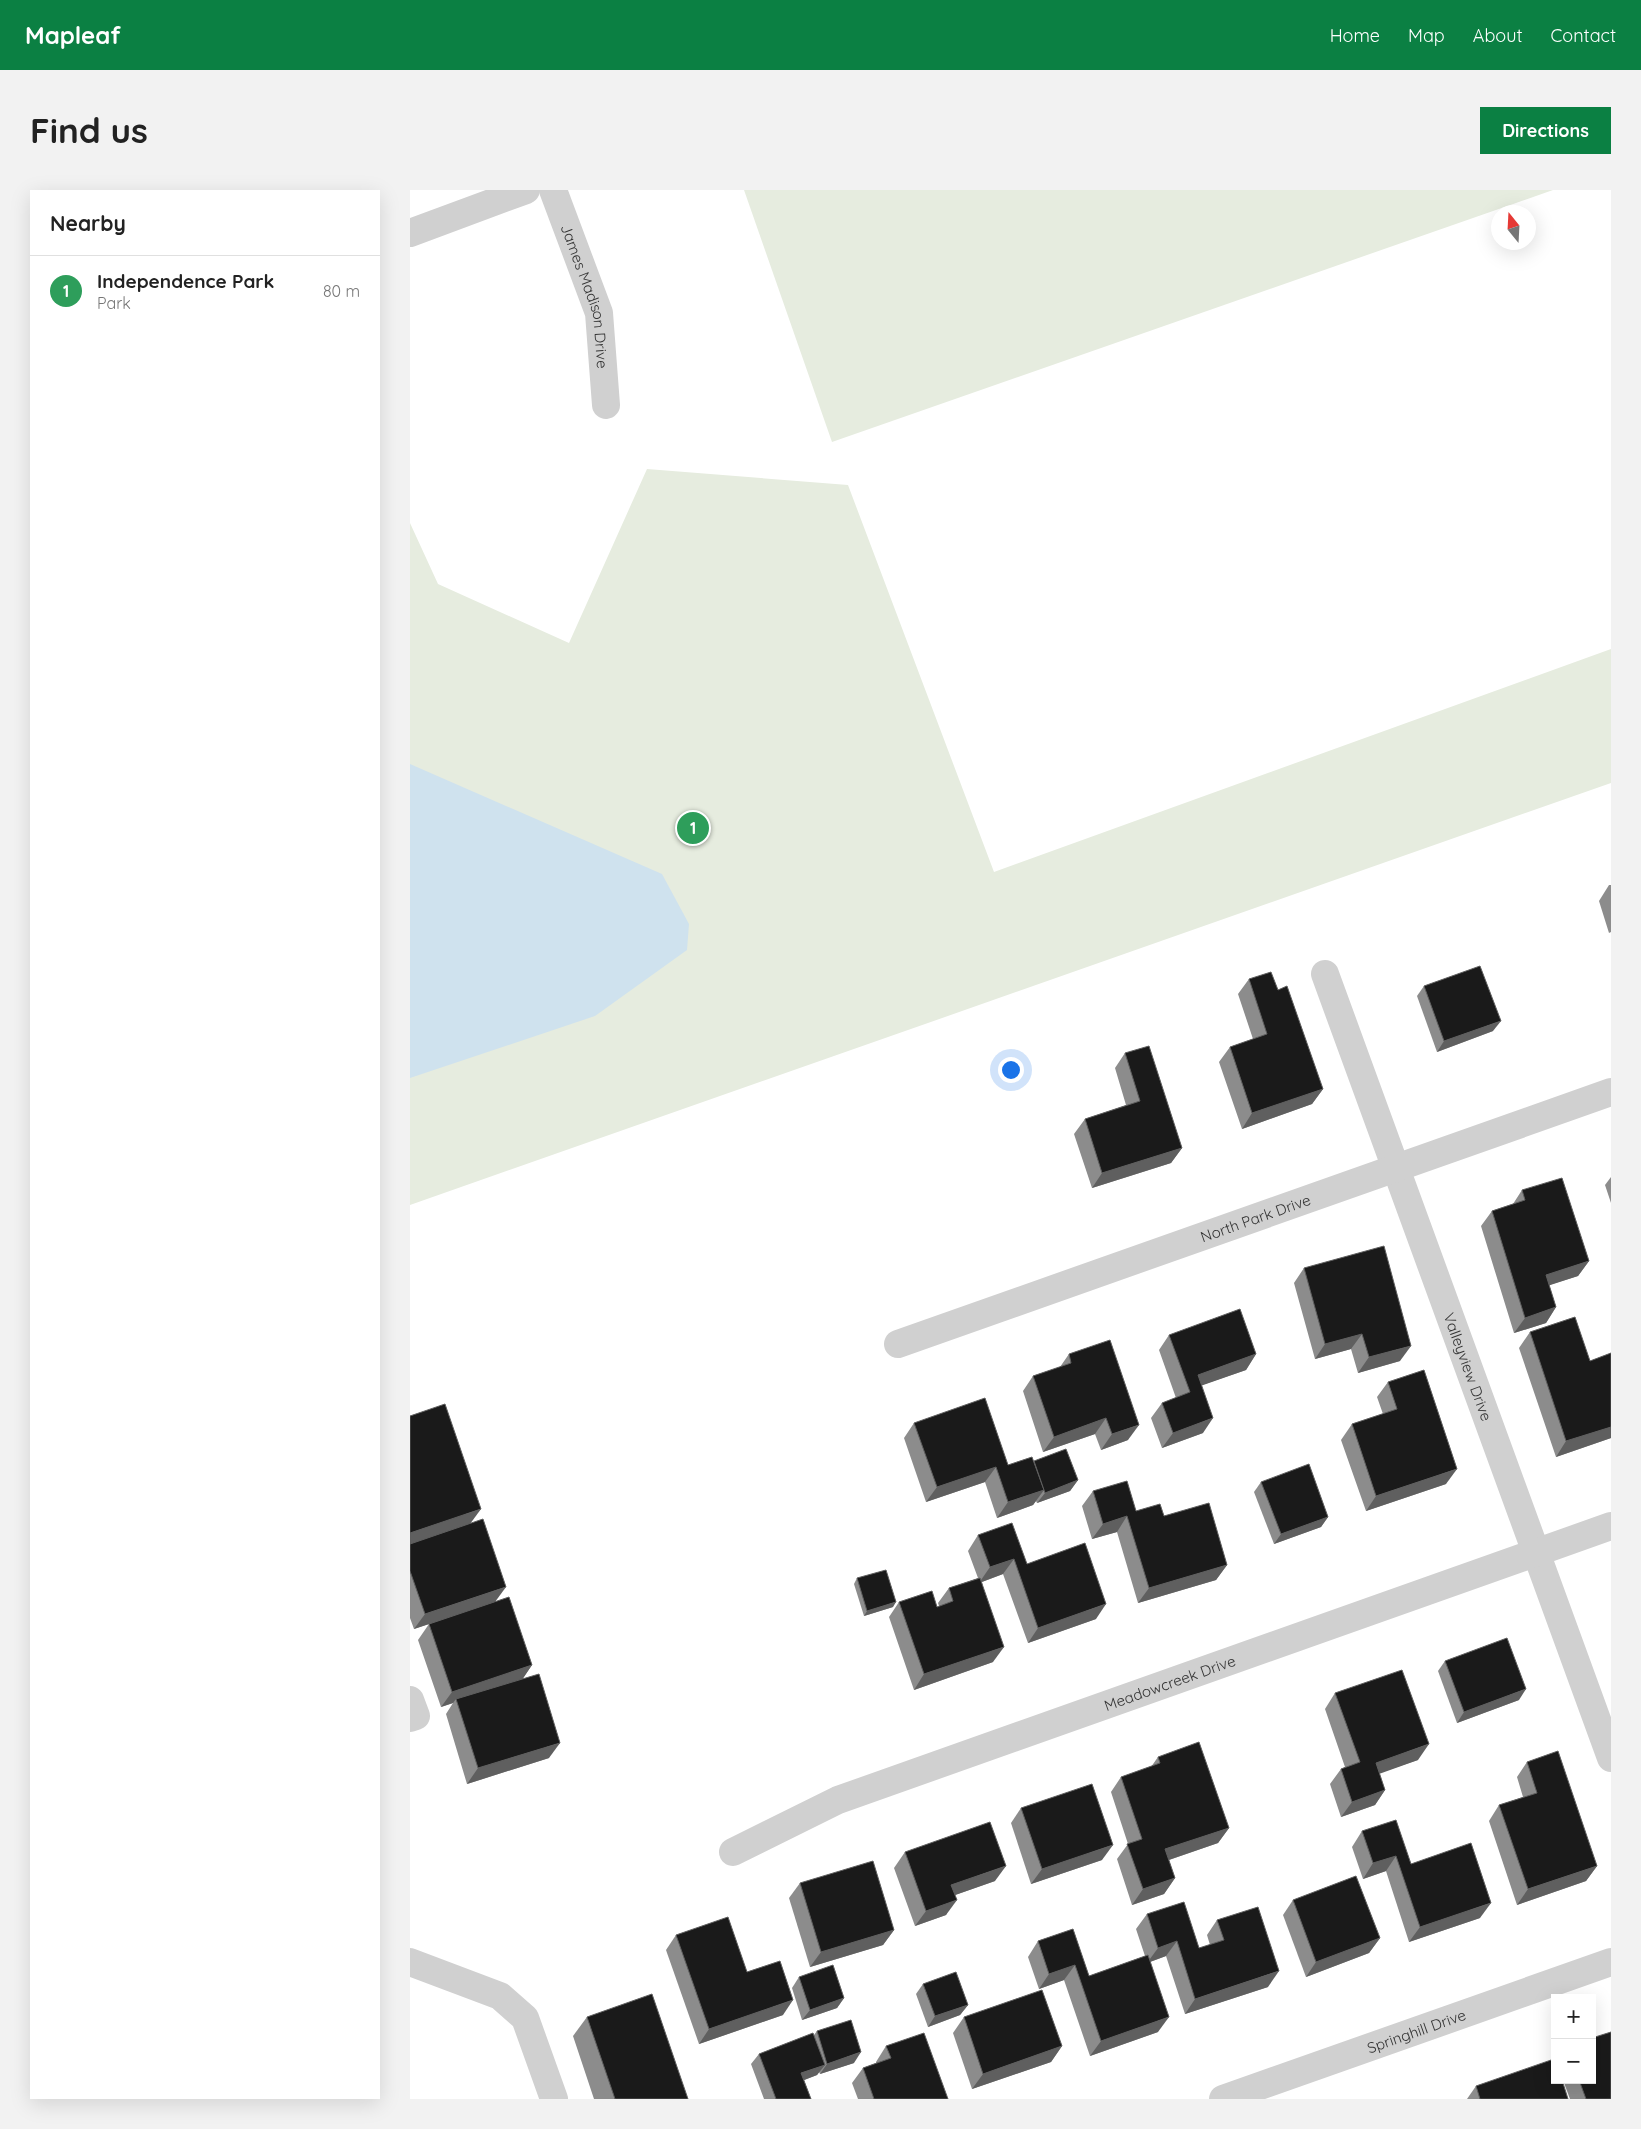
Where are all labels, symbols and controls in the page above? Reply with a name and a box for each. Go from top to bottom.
text: Mapleaf [25,20,121,50]
text: Home [1330,24,1380,47]
text: Map [1408,24,1445,47]
text: About [1473,24,1523,47]
text: Contact [1551,24,1616,47]
button: Directions [1480,107,1611,154]
text: Find us [30,108,148,152]
north arrow [1491,205,1536,250]
text: Nearby [50,210,126,236]
street label: James Madison Drive [557,221,613,369]
text: Independence Park [97,269,274,293]
text: 1 [63,281,69,301]
text: 80 m [323,281,360,301]
text: Park [97,293,131,313]
pin: 1 [677,809,709,847]
your location [998,1057,1024,1083]
street label: North Park Drive [1198,1189,1313,1246]
street label: Valleyview Drive [1440,1310,1497,1423]
street label: Meadowcreek Drive [1101,1650,1238,1714]
map controls [1551,1994,1596,2084]
button: + [1551,1994,1596,2039]
street label: Springhill Drive [1364,2005,1468,2057]
button: − [1551,2039,1596,2084]

